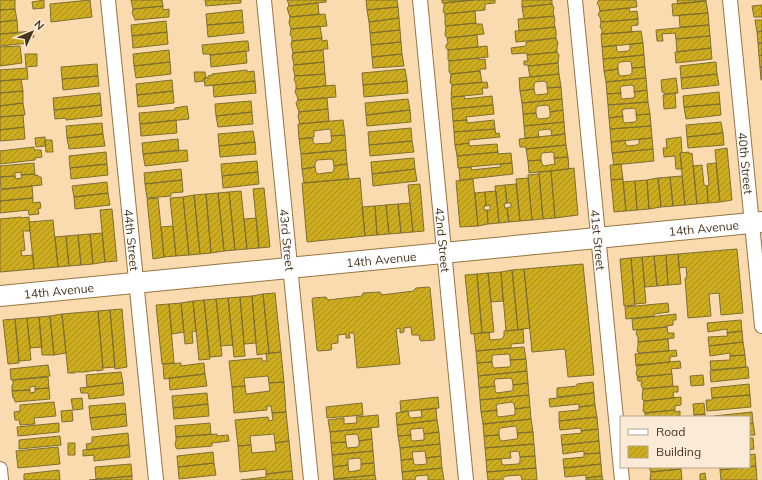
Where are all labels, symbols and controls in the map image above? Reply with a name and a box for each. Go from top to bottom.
north arrow [12,12,52,52]
text: N [31,17,47,33]
street label: 40th Street [736,132,757,195]
street label: 42nd Street [432,207,454,273]
street label: 44th Street [121,208,143,271]
street label: 43rd Street [277,208,298,272]
street label: 41st Street [588,209,609,271]
street label: 14th Avenue [668,217,740,239]
street label: 14th Avenue [345,248,417,270]
street label: 14th Avenue [23,279,95,301]
legend [620,416,750,468]
text: Road [656,424,685,439]
text: Building [656,444,701,459]

